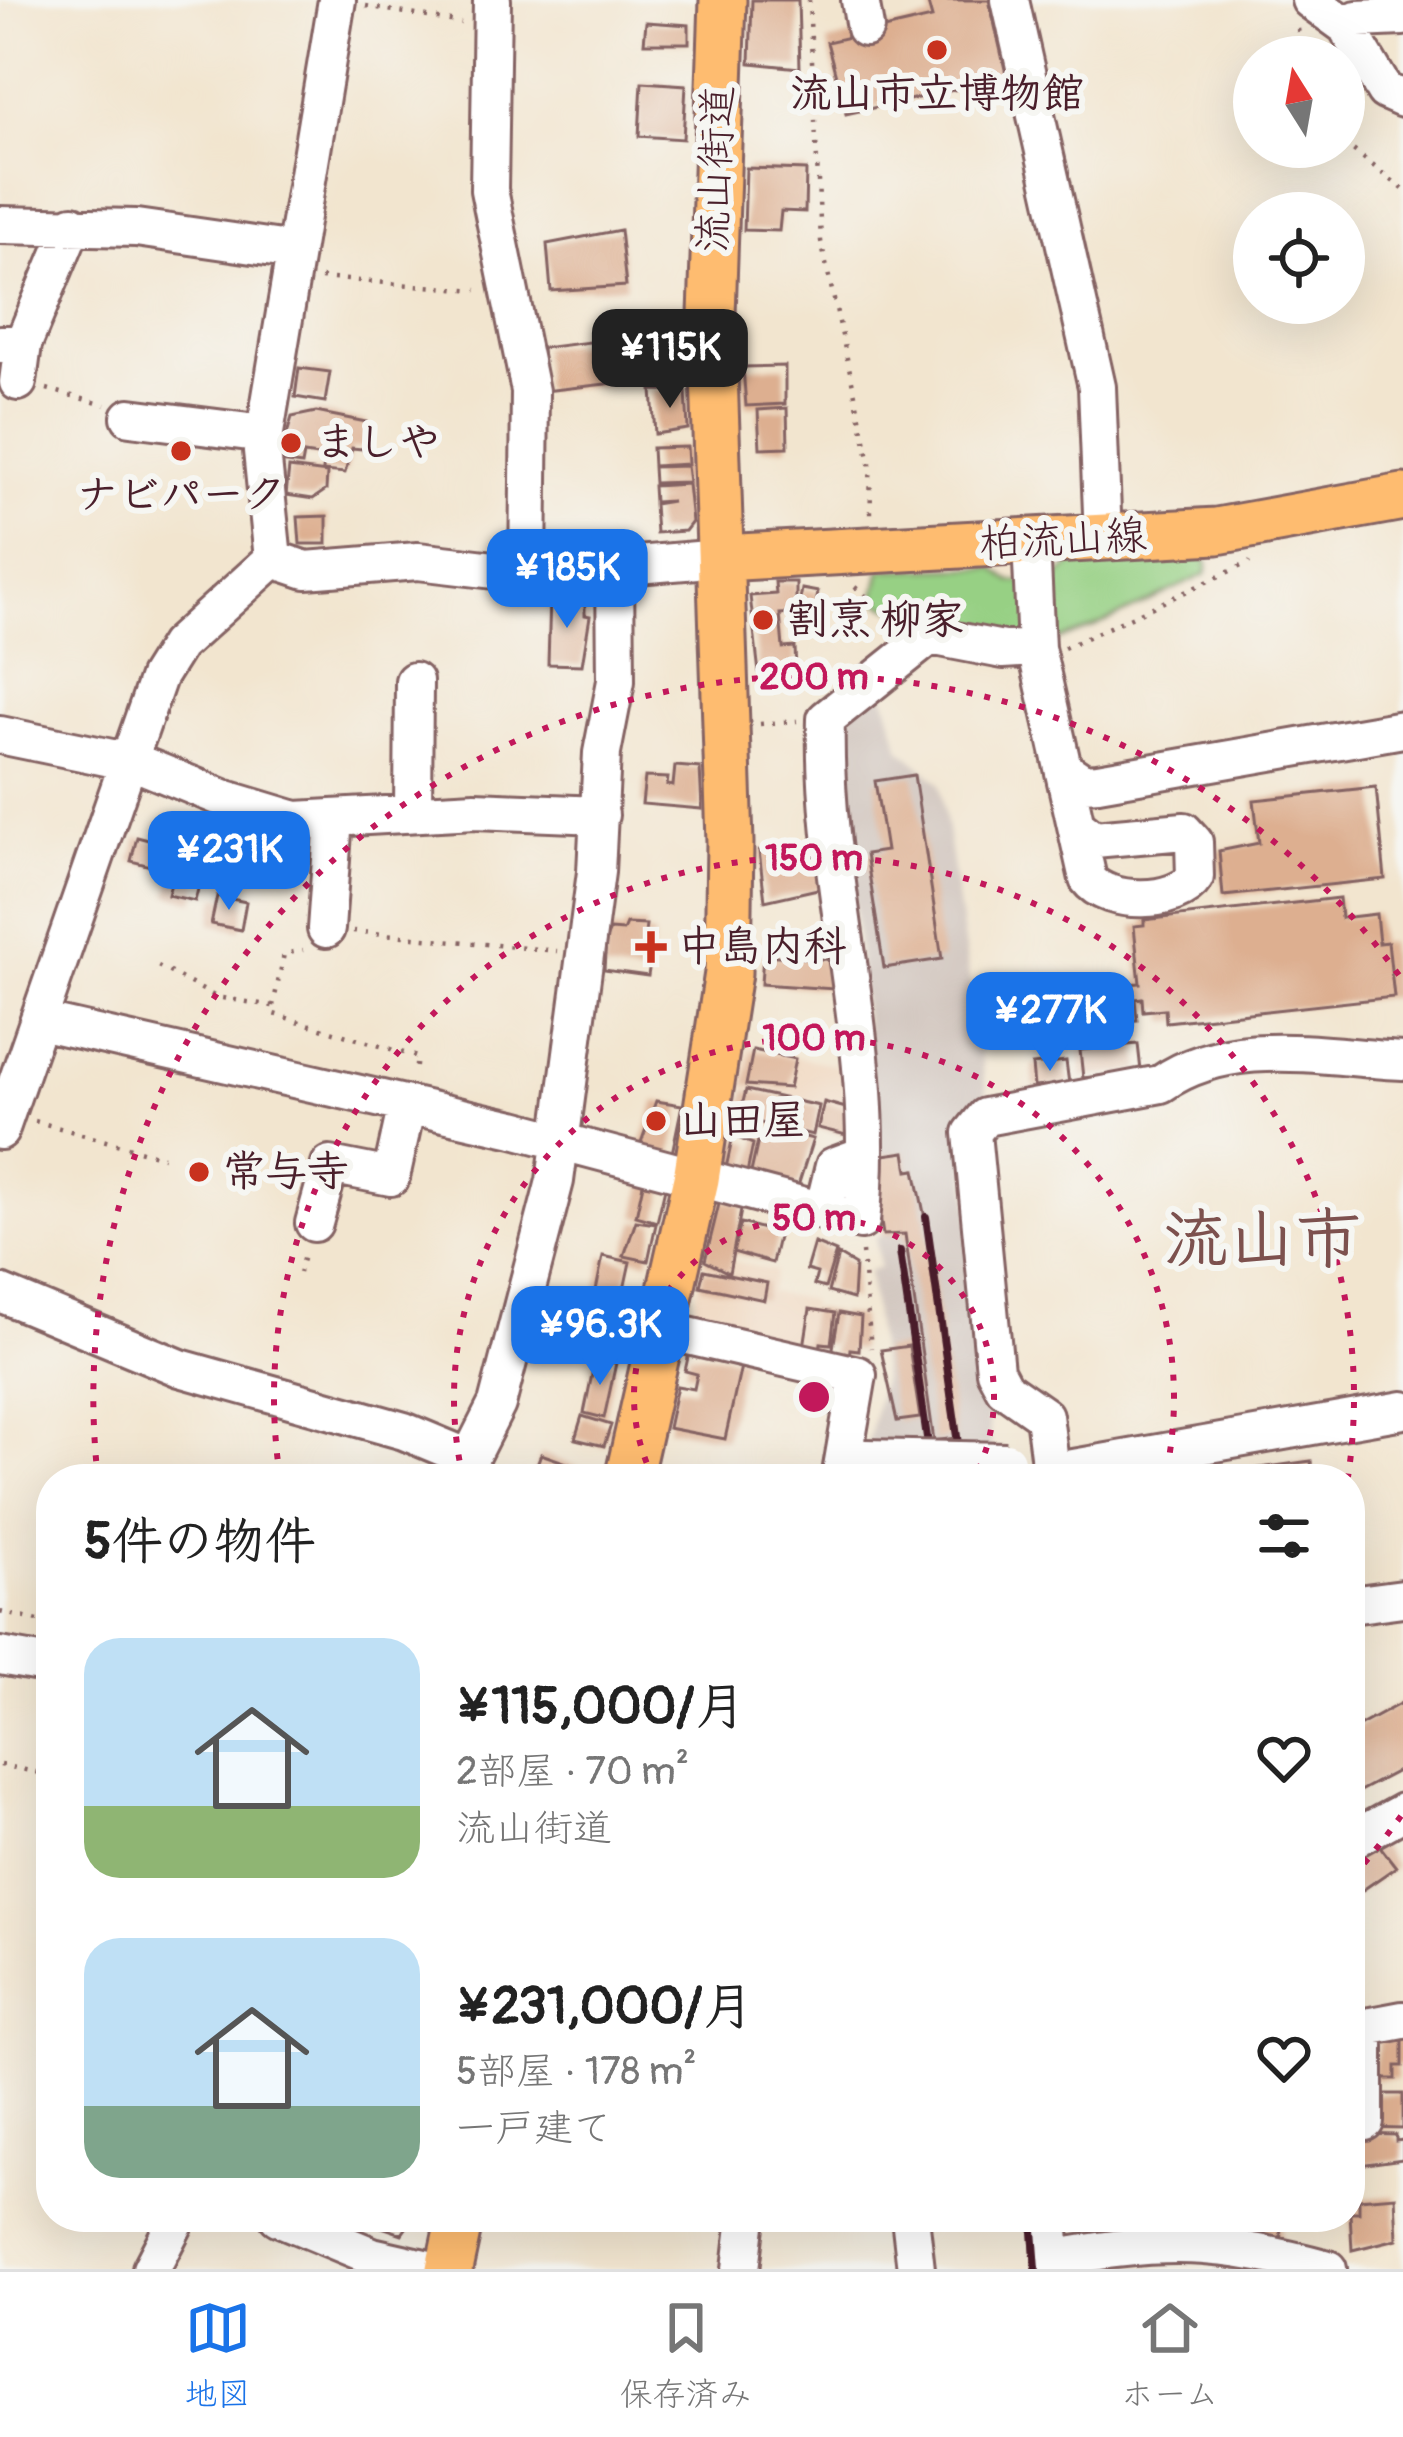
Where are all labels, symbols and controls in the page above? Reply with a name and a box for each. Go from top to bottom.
north arrow [1233,36,1365,168]
map controls [1233,36,1365,324]
marker: 流山市立博物館 [924,37,950,63]
place label: 流山市立博物館 [790,68,1084,120]
street label: 流山街道 [687,84,745,254]
button: locate [1233,192,1365,324]
pin: ¥115K [586,309,754,411]
text: ¥115K [619,323,721,372]
place label: ましや [315,417,441,469]
marker: ましや [278,430,304,456]
marker: ナビパーク [168,438,194,464]
place label: ナビパーク [76,469,286,521]
street label: 柏流山線 [978,510,1148,570]
pin: ¥185K [483,529,651,631]
text: ¥185K [514,543,620,592]
place label: 割烹 柳家 [787,594,964,646]
marker: 割烹 柳家 [750,607,776,633]
text: 200 m [759,655,869,700]
pin: ¥231K [145,811,313,913]
text: ¥231K [175,825,283,874]
text: 150 m [765,836,863,881]
place label: 中島内科 [678,921,847,973]
marker: 中島内科 [635,931,667,963]
pin: ¥277K [966,972,1134,1074]
text: ¥277K [993,986,1107,1035]
text: 100 m [762,1016,866,1061]
place label: 山田屋 [680,1095,806,1147]
marker: 山田屋 [643,1108,669,1134]
place label: 常与寺 [223,1146,349,1198]
marker: 常与寺 [186,1159,212,1185]
text: 50 m [772,1196,856,1241]
district label: 流山市 [1163,1199,1361,1282]
pin: ¥96.3K [502,1286,698,1388]
text: ¥96.3K [538,1300,662,1349]
centre of rings [793,1376,835,1418]
icon: filters [1251,1503,1317,1569]
text: 5件の物件 [84,1510,316,1574]
text: ¥115,000/月 [456,1675,746,1739]
icon: home [180,1686,324,1830]
icon: heart [1251,1725,1317,1791]
text: 2部屋 · 70 m² [456,1747,689,1796]
text: 流山街道 [456,1804,612,1853]
text: ¥231,000/月 [456,1975,754,2039]
icon: home [180,1986,324,2130]
icon: heart [1251,2025,1317,2091]
text: 5部屋 · 178 m² [456,2047,697,2096]
text: 一戸建て [456,2104,612,2153]
tab: 地図 [185,2295,251,2415]
tab: 保存済み [620,2295,752,2415]
tab: ホーム [1121,2295,1218,2415]

